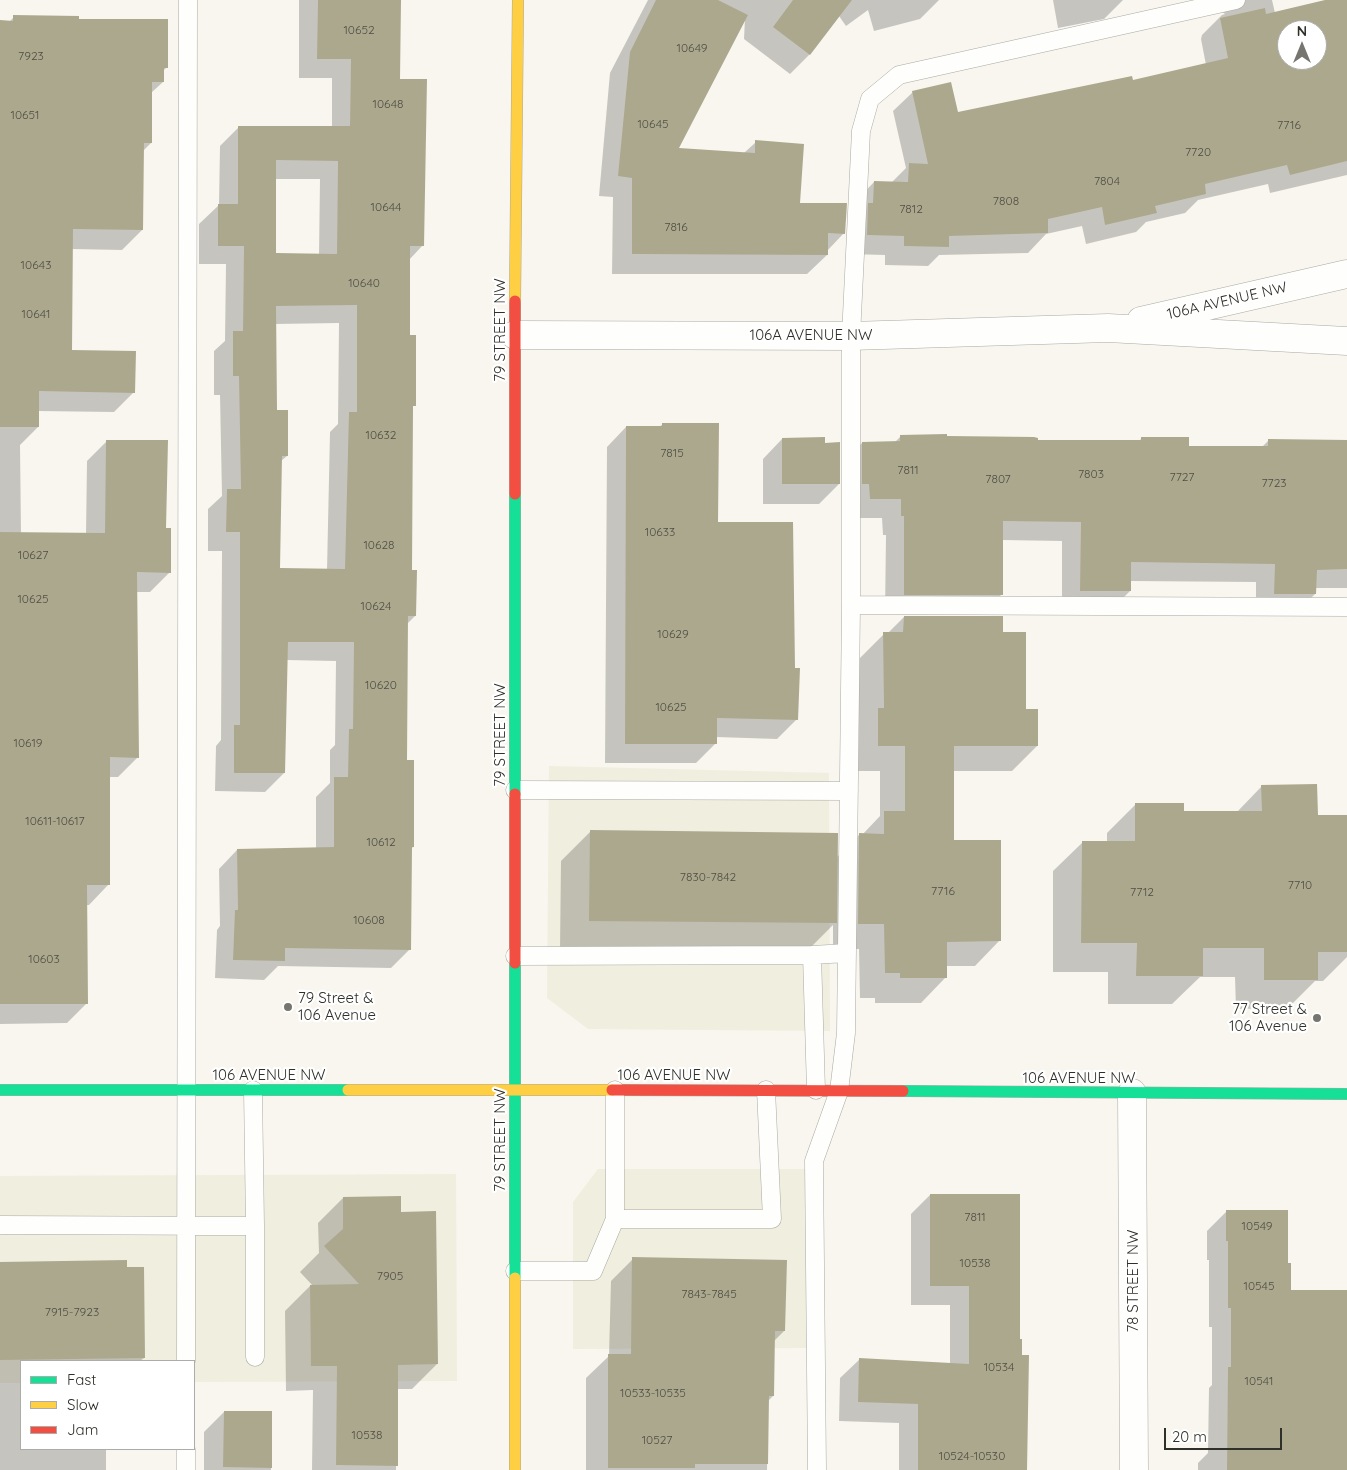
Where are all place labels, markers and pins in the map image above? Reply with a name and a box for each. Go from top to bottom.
place label: 79 Street & 106 Avenue [298,989,376,1024]
place label: 77 Street & 106 Avenue [1229,1000,1307,1035]
marker: 79 Street & 106 Avenue [282,1001,294,1013]
marker: 77 Street & 106 Avenue [1311,1012,1323,1024]

